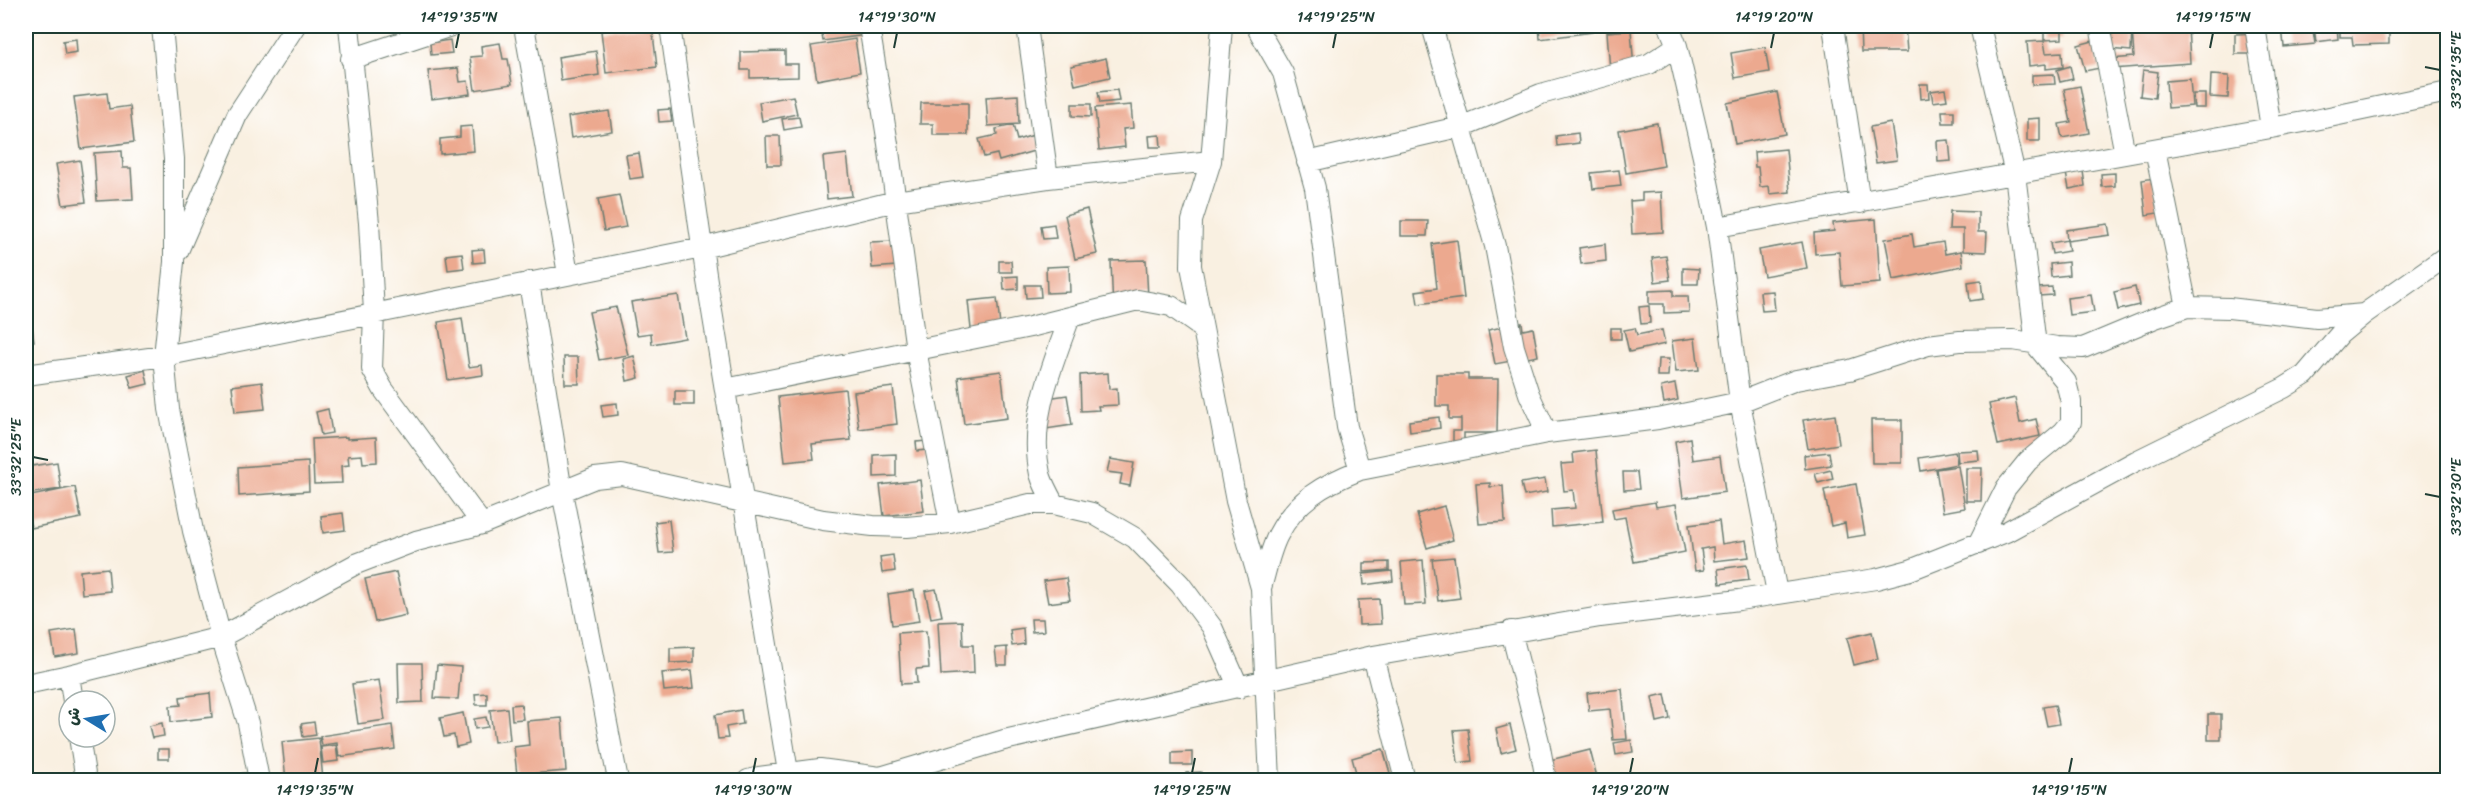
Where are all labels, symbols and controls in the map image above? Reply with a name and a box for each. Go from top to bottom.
text: 14°19'35"N [420,4,498,30]
text: 14°19'30"N [858,4,936,30]
text: 14°19'25"N [1297,4,1376,30]
text: 14°19'20"N [1735,4,1814,30]
text: 14°19'15"N [2175,4,2251,30]
text: 33°32'35"E [2443,30,2469,109]
text: 33°32'25"E [3,416,29,496]
text: 33°32'30"E [2443,457,2469,536]
north arrow [57,689,117,749]
text: ش [57,705,89,728]
text: 14°19'35"N [276,777,354,803]
text: 14°19'30"N [714,777,792,803]
text: 14°19'25"N [1153,777,1232,803]
text: 14°19'20"N [1591,777,1670,803]
text: 14°19'15"N [2031,777,2107,803]

